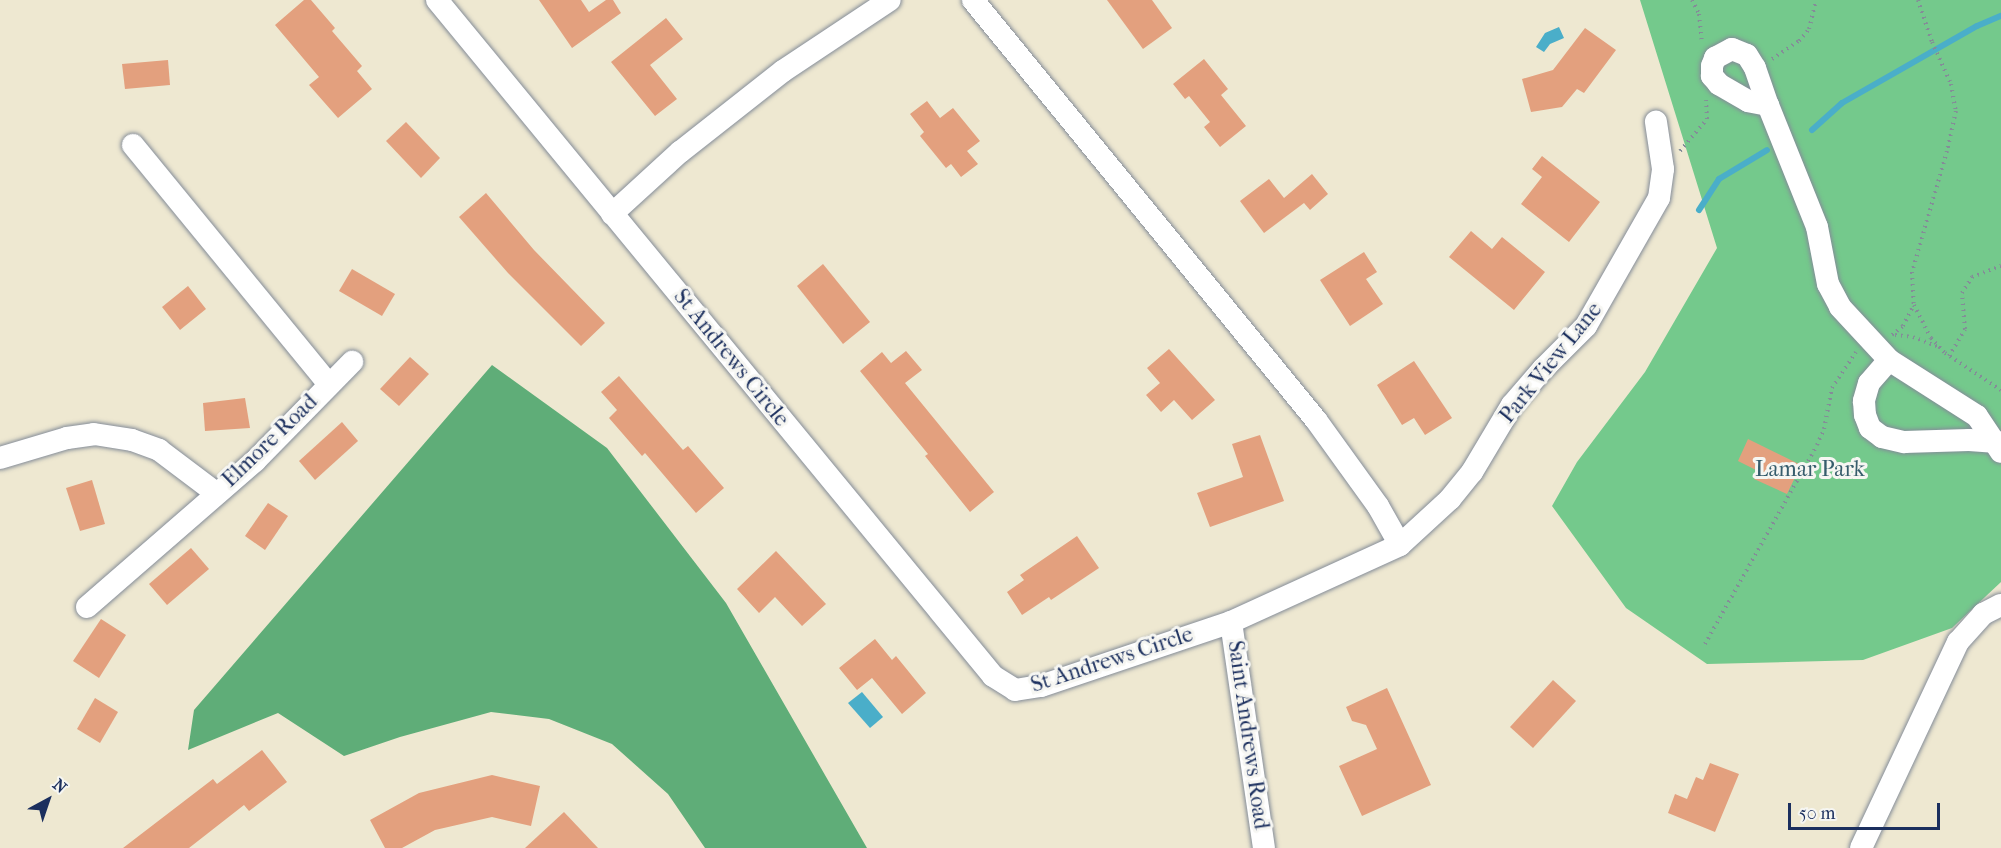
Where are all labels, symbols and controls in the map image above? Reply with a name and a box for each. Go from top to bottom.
street label: St Andrews Circle [668,284,794,432]
street label: Park View Lane [1494,297,1608,429]
street label: Elmore Road [217,389,323,493]
park label: Lamar Park [1755,457,1865,483]
street label: St Andrews Circle [1028,621,1196,699]
street label: Saint Andrews Road [1222,639,1274,831]
north arrow [18,770,78,830]
text: N [49,775,71,797]
scale bar [1791,791,1942,829]
text: 50 m [1799,803,1835,824]

